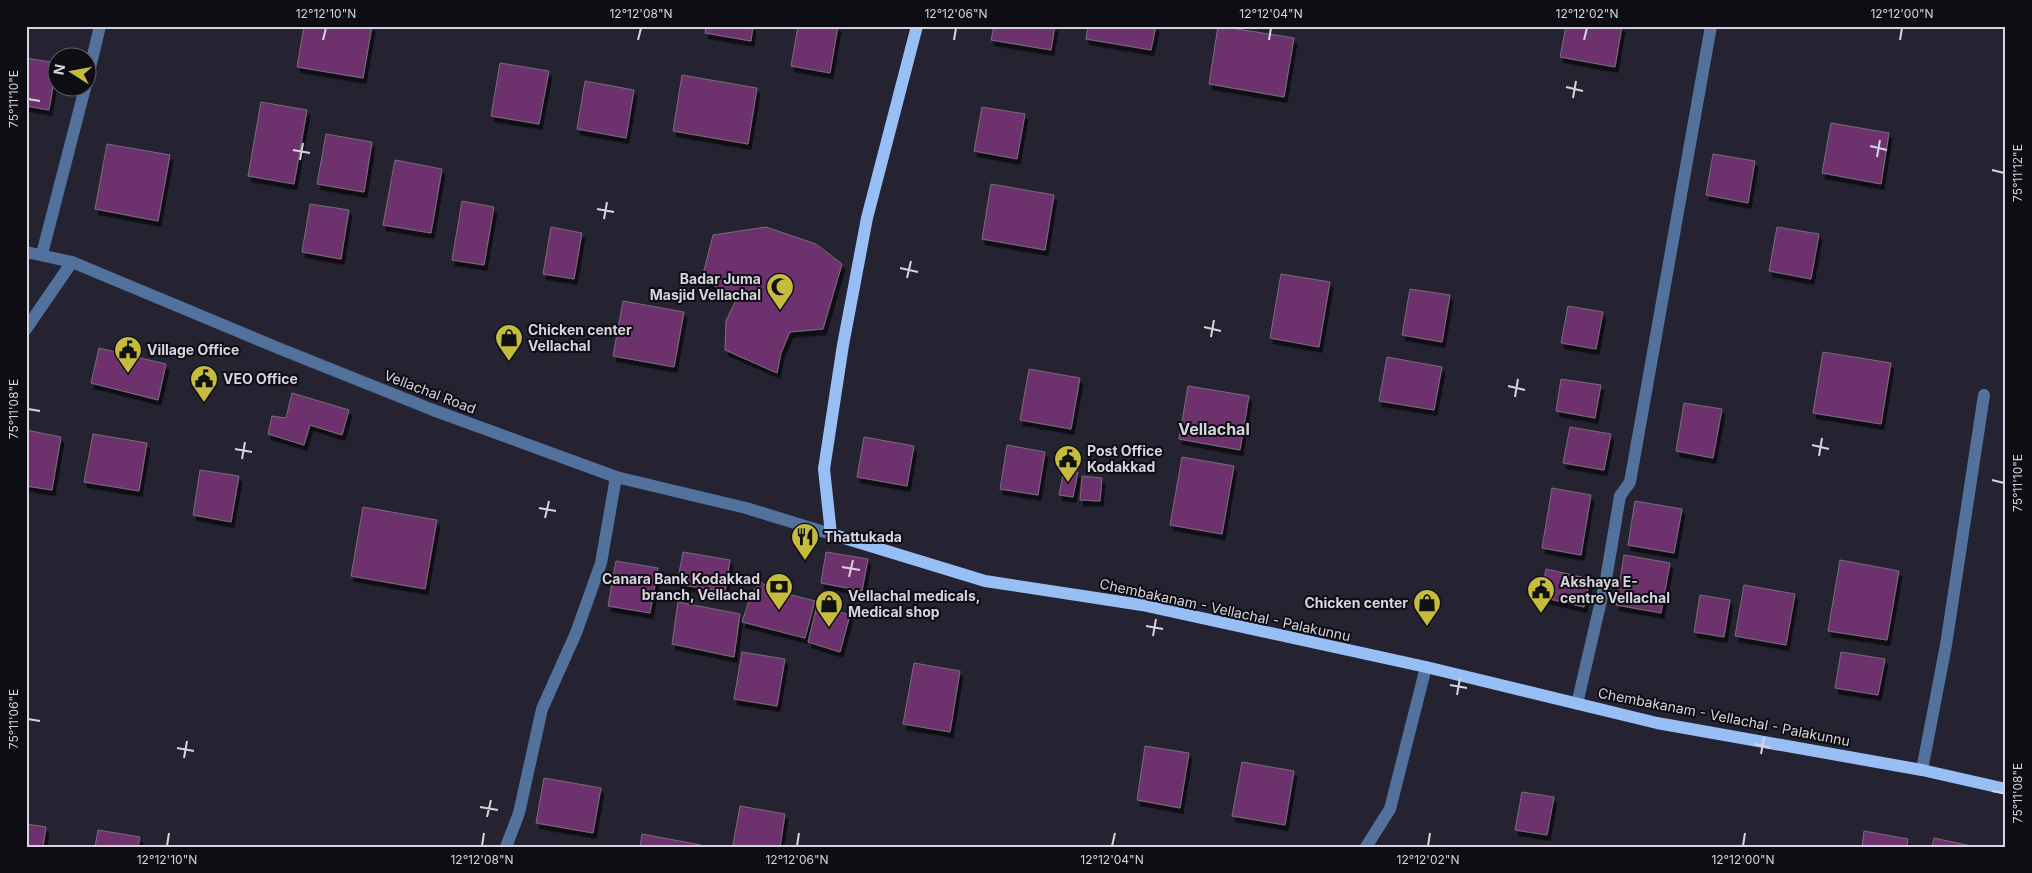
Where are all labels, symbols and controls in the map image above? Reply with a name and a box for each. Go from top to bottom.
text: 12°12'10"N [296,6,356,21]
text: 12°12'08"N [609,6,673,21]
text: 12°12'06"N [924,6,988,21]
text: 12°12'04"N [1239,6,1303,21]
text: 12°12'02"N [1556,6,1618,21]
text: 12°12'00"N [1870,6,1934,21]
north arrow [48,48,98,98]
text: N [49,63,68,76]
text: 75°11'10"E [6,70,21,128]
text: 75°11'12"E [2010,144,2025,202]
place label: Badar Juma Masjid Vellachal [650,270,761,303]
mosque icon: Badar Juma Masjid Vellachal [765,272,795,311]
place label: Chicken center Vellachal [528,321,632,354]
shop icon: Chicken center Vellachal [494,323,524,362]
public building icon: Village Office [113,335,143,374]
place label: Village Office [147,341,239,358]
public building icon: VEO Office [189,364,219,403]
street label: Vellachal Road [382,366,479,417]
place label: VEO Office [223,370,298,387]
text: 75°11'08"E [6,379,21,439]
district label: Vellachal [1178,419,1250,439]
place label: Post Office Kodakkad [1087,442,1163,475]
public building icon: Post Office Kodakkad [1053,444,1083,483]
text: 75°11'10"E [2010,454,2025,512]
restaurant icon: Thattukada [790,522,820,561]
place label: Thattukada [824,528,902,545]
place label: Canara Bank Kodakkad branch, Vellachal [602,570,760,603]
bank icon: Canara Bank Kodakkad branch, Vellachal [764,572,794,611]
place label: Akshaya E- centre Vellachal [1560,573,1670,606]
street label: Chembakanam - Vellachal - Palakunnu [1098,575,1352,644]
public building icon: Akshaya E- centre Vellachal [1526,575,1556,614]
place label: Vellachal medicals, Medical shop [848,587,980,620]
shop icon: Chicken center [1412,588,1442,627]
shop icon: Vellachal medicals, Medical shop [814,589,844,628]
place label: Chicken center [1304,594,1408,611]
street label: Chembakanam - Vellachal - Palakunnu [1597,684,1851,749]
text: 75°11'06"E [6,689,21,749]
text: 75°11'08"E [2010,763,2025,823]
text: 12°12'10"N [137,852,197,867]
text: 12°12'08"N [450,852,514,867]
text: 12°12'06"N [765,852,829,867]
text: 12°12'04"N [1080,852,1144,867]
text: 12°12'02"N [1397,852,1459,867]
text: 12°12'00"N [1711,852,1775,867]

